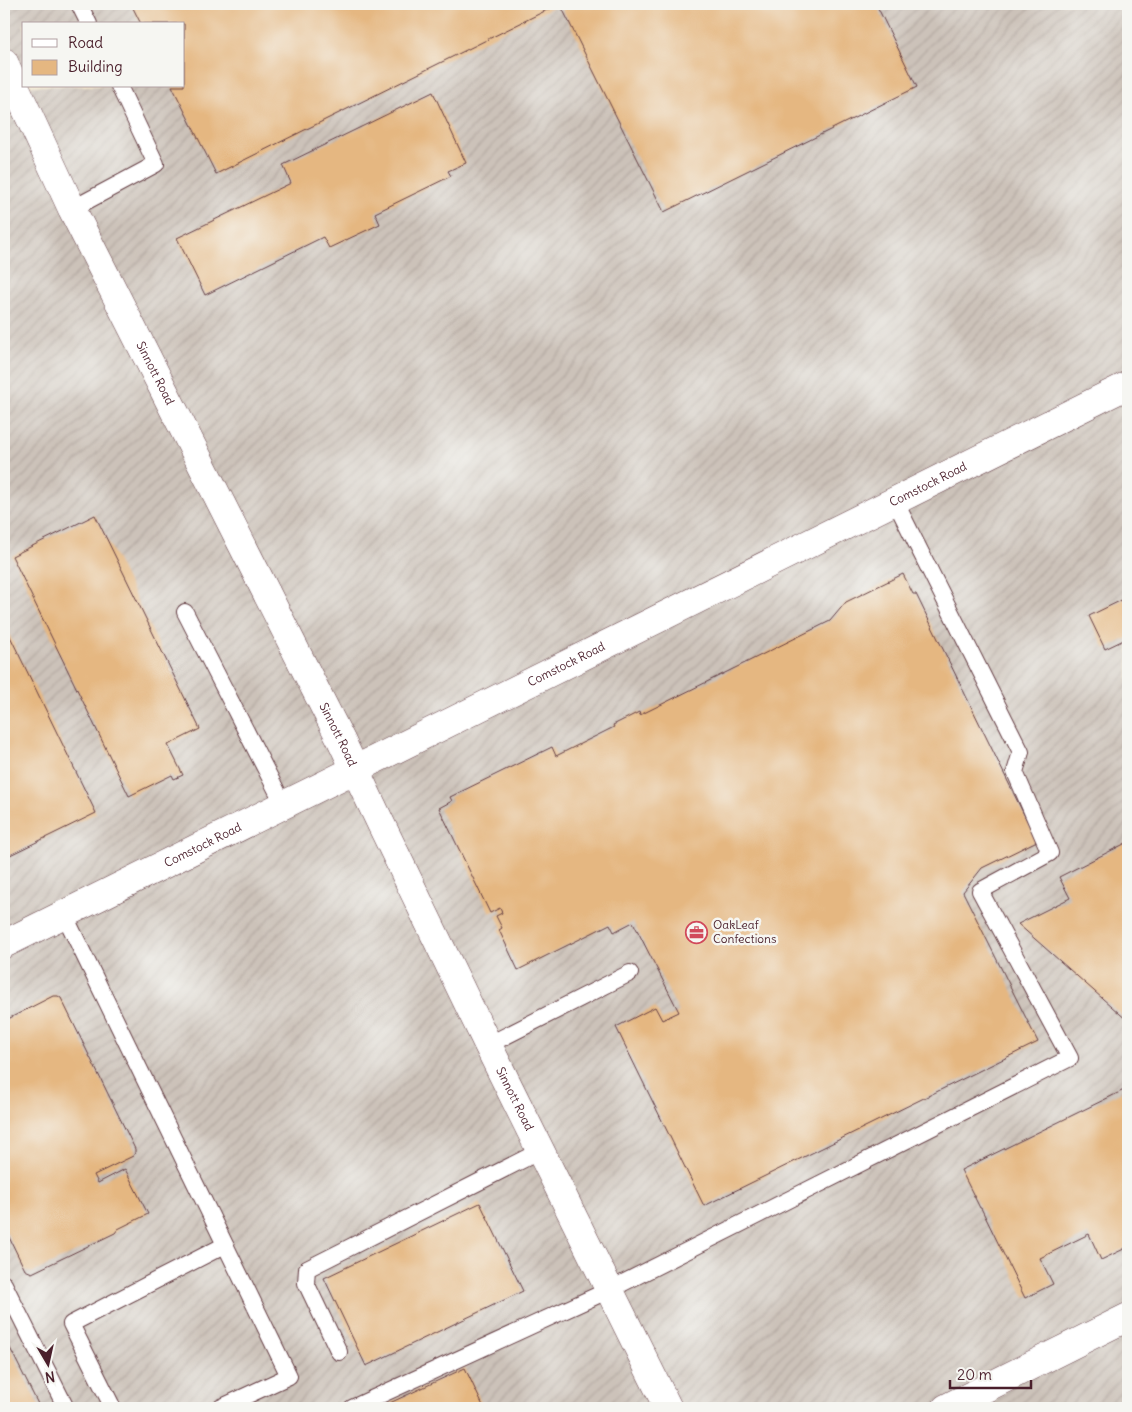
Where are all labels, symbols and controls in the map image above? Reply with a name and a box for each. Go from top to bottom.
legend [22,22,185,88]
text: Road [68,33,103,52]
text: Building [68,57,123,76]
street label: Sinnott Road [133,339,178,407]
street label: Comstock Road [887,458,969,510]
street label: Comstock Road [525,638,607,689]
street label: Sinnott Road [316,700,360,769]
street label: Comstock Road [161,819,244,870]
place label: OakLeaf Confections [713,917,777,946]
office icon: OakLeaf Confections [685,920,709,944]
street label: Sinnott Road [493,1064,537,1133]
north arrow [22,1340,72,1390]
scale bar [950,1357,1031,1389]
text: 20 m [957,1365,992,1384]
text: N [44,1367,56,1386]

